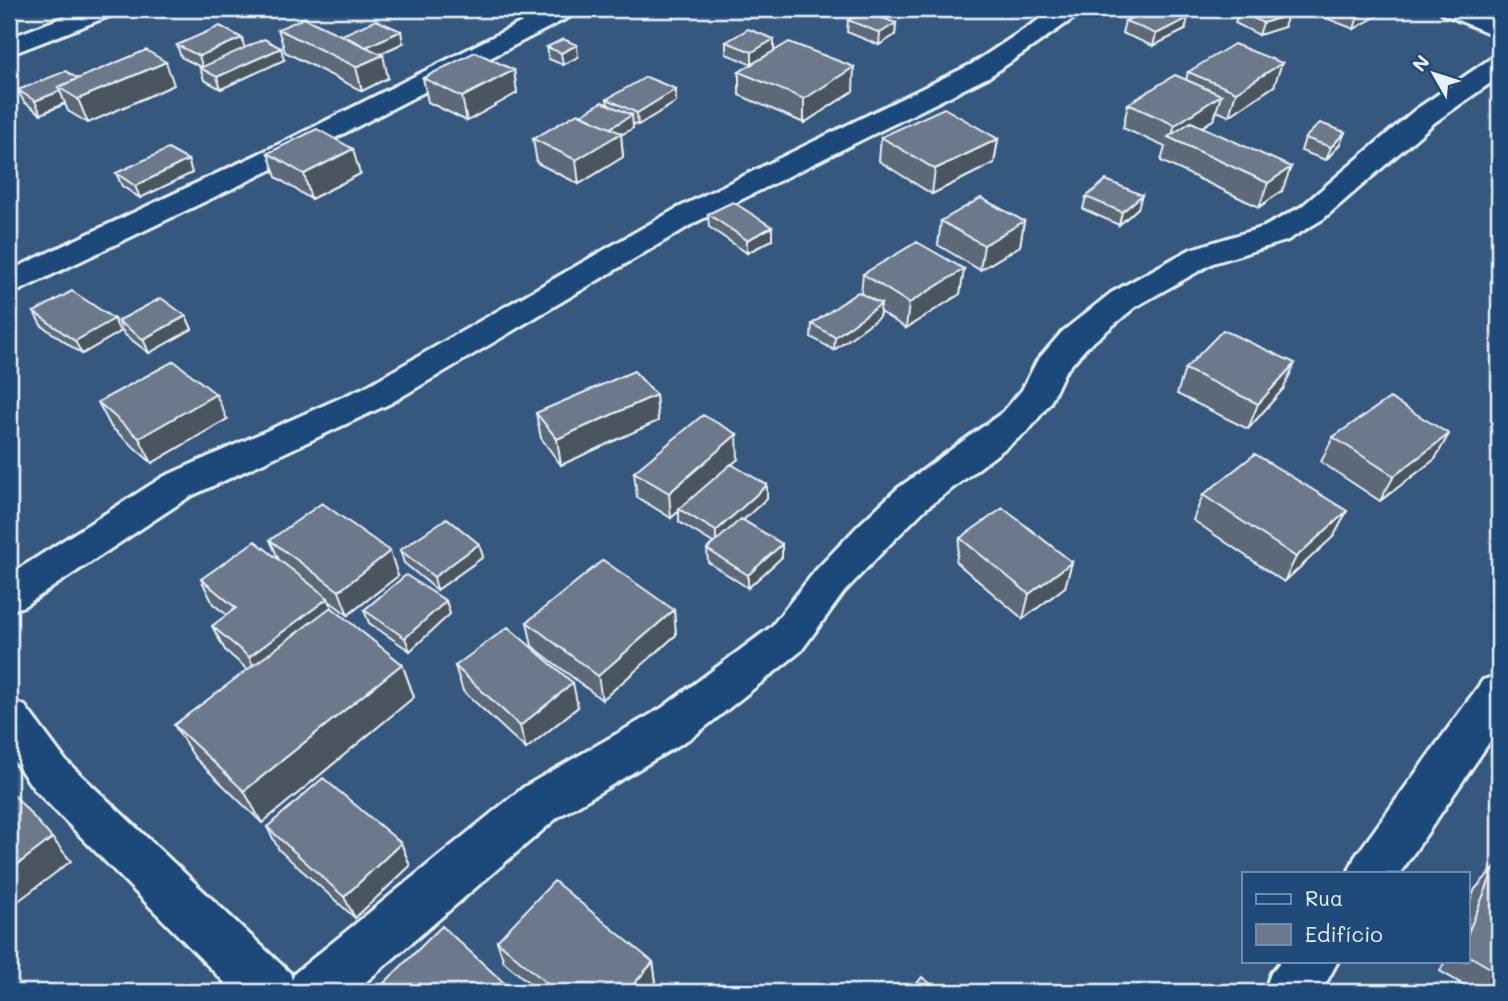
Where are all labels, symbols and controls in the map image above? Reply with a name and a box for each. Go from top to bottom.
north arrow [1400,38,1470,108]
text: N [1406,50,1435,76]
legend [1242,872,1470,962]
text: Rua [1305,884,1343,911]
text: Edifício [1305,920,1383,947]

